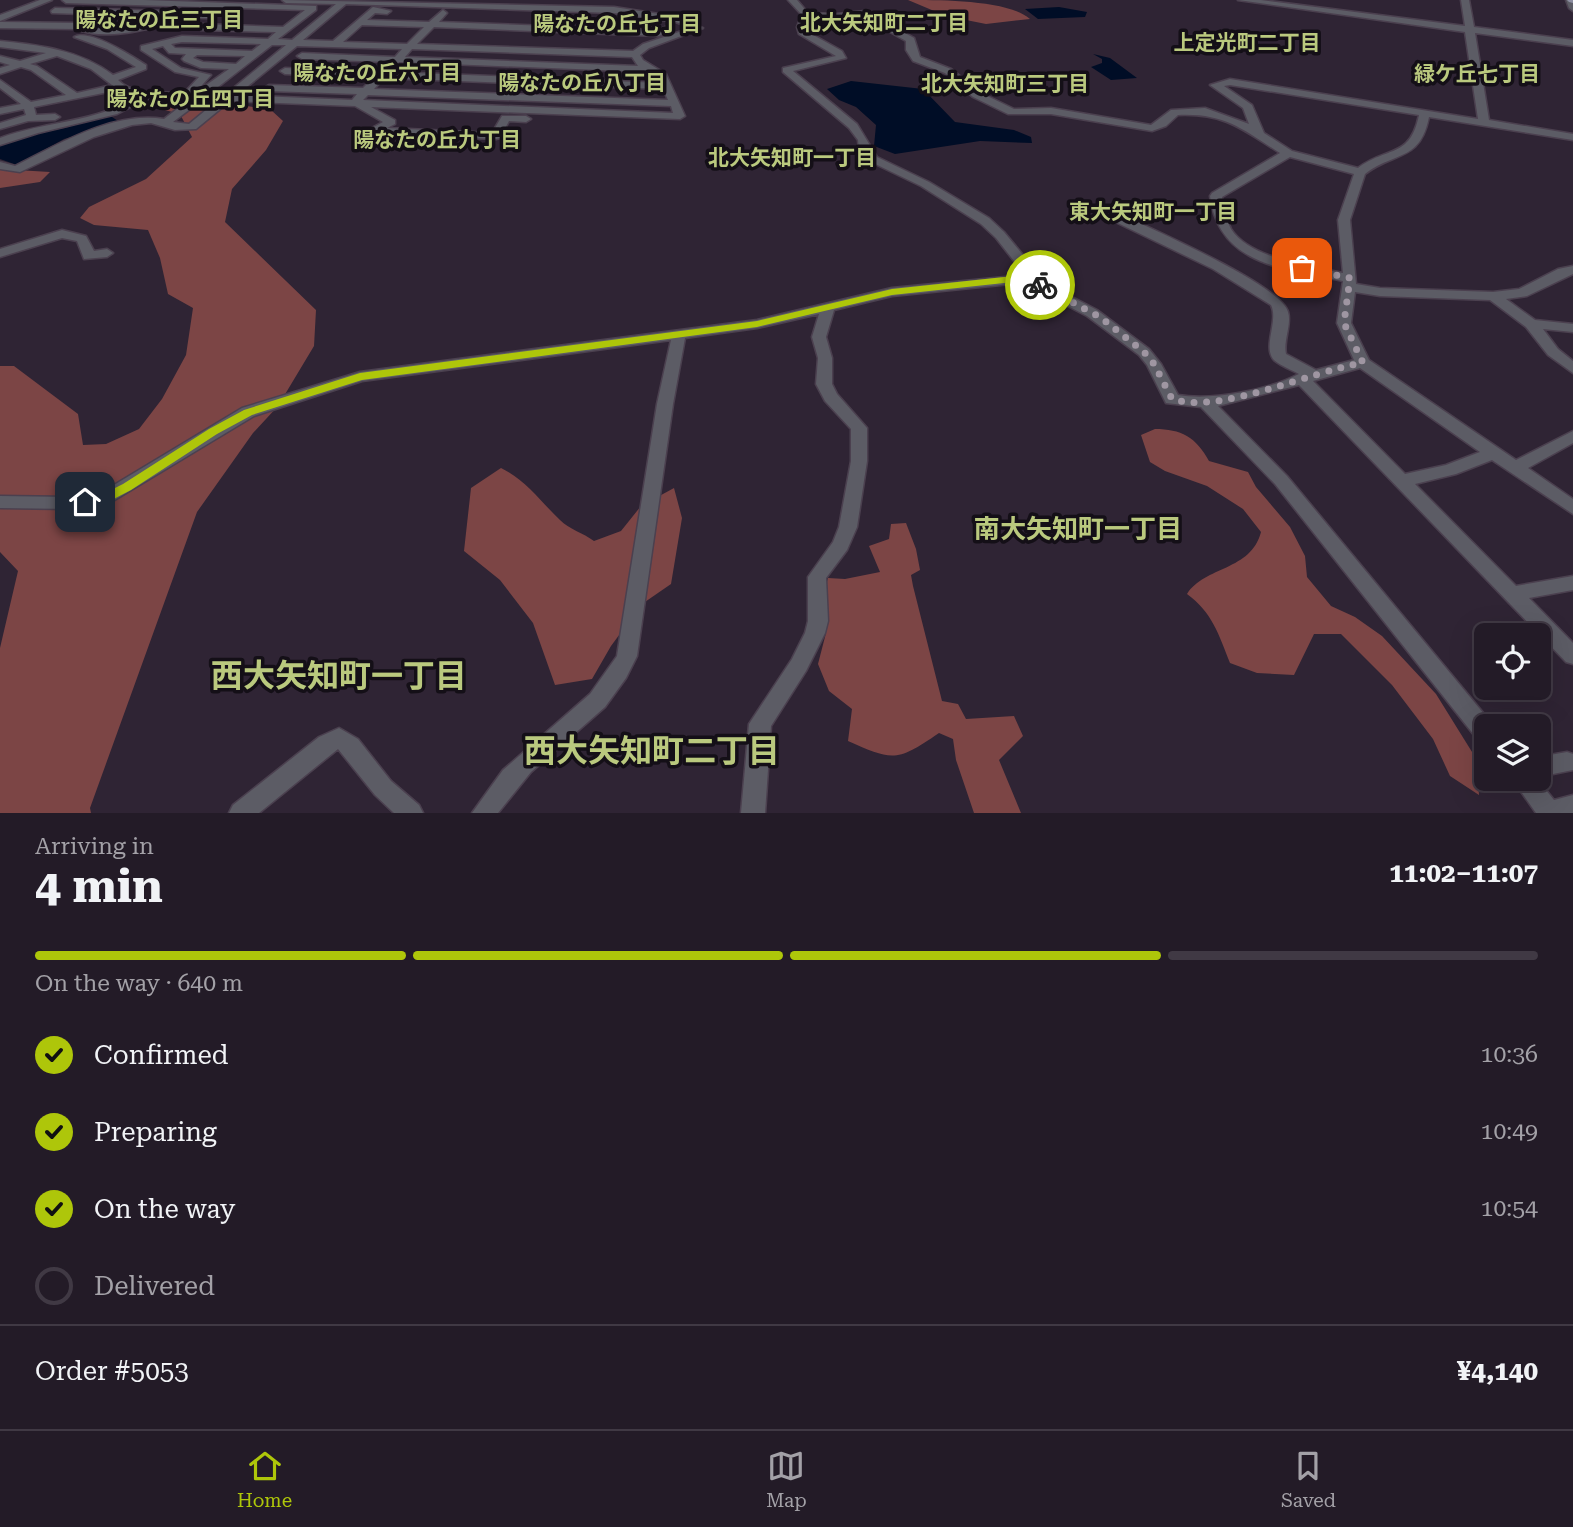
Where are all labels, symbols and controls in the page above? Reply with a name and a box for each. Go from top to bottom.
district label: 陽なたの丘三丁目 [75,8,243,32]
district label: 北大矢知町二丁目 [800,11,968,35]
district label: 陽なたの丘七丁目 [533,12,701,36]
district label: 上定光町二丁目 [1174,31,1321,55]
district label: 陽なたの丘六丁目 [293,61,461,85]
district label: 緑ケ丘七丁目 [1414,62,1540,86]
district label: 陽なたの丘八丁目 [498,71,666,95]
district label: 北大矢知町三丁目 [921,72,1089,96]
district label: 陽なたの丘四丁目 [106,87,274,111]
district label: 陽なたの丘九丁目 [353,128,521,152]
district label: 北大矢知町一丁目 [708,146,876,170]
district label: 東大矢知町一丁目 [1069,200,1237,224]
pin [1272,238,1332,298]
icon: bag [1283,249,1321,287]
courier [1005,250,1075,320]
icon: bike [1021,266,1059,304]
pin [55,472,115,532]
icon: home [66,483,104,521]
district label: 南大矢知町一丁目 [974,514,1182,544]
map controls [1474,623,1551,791]
button: locate [1474,623,1551,700]
district label: 西大矢知町一丁目 [211,657,467,695]
button: layers [1474,714,1551,791]
district label: 西大矢知町二丁目 [524,732,780,770]
text: Arriving in [35,833,154,860]
text: 11:02–11:07 [1389,858,1538,888]
text: 4 min [35,859,163,913]
text: On the way · 640 m [35,970,243,997]
icon: check [35,1036,73,1074]
text: Confirmed [94,1040,229,1070]
text: 10:36 [1481,1041,1538,1068]
icon: check [35,1113,73,1151]
text: Preparing [94,1117,217,1147]
text: 10:49 [1481,1118,1538,1145]
icon: check [35,1190,73,1228]
text: On the way [94,1194,235,1224]
text: 10:54 [1481,1195,1538,1222]
text: Delivered [94,1271,215,1301]
text: Order #5053 [35,1356,189,1386]
text: ¥4,140 [1457,1356,1538,1386]
tab: Home [237,1447,292,1512]
tab: Map [766,1447,807,1512]
tab: Saved [1281,1447,1336,1512]

